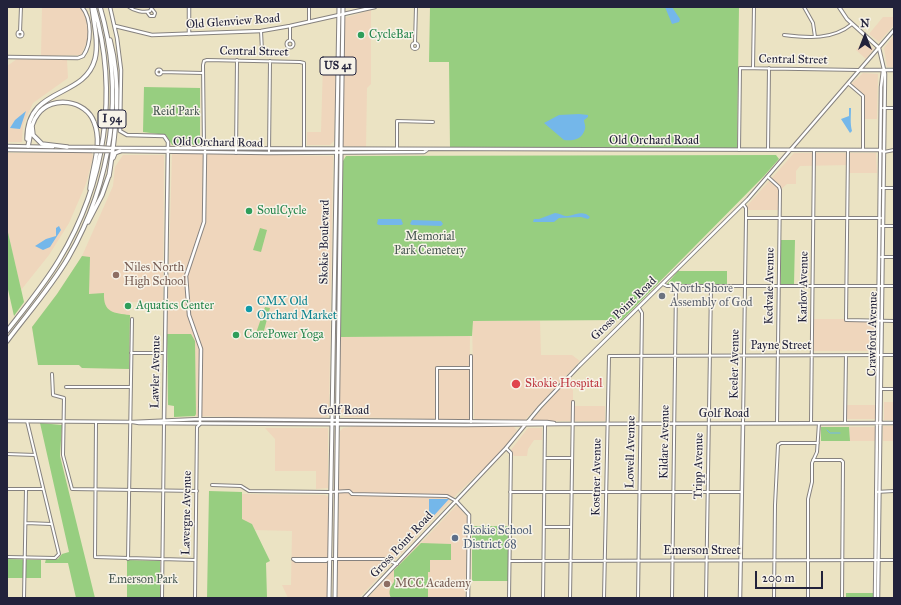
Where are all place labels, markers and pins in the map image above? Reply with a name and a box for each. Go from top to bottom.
place label: CycleBar [369,28,413,42]
marker: CycleBar [356,30,366,40]
place label: SoulCycle [257,204,307,218]
marker: SoulCycle [244,206,254,216]
place label: Niles North High School [124,261,187,289]
marker: Niles North High School [111,270,121,280]
place label: North Shore Assembly of God [670,282,753,310]
marker: North Shore Assembly of God [657,291,667,301]
place label: CMX Old Orchard Market [257,295,337,323]
place label: Aquatics Center [136,299,214,313]
marker: Aquatics Center [123,301,133,311]
marker: CMX Old Orchard Market [244,304,254,314]
place label: CorePower Yoga [244,328,324,342]
marker: CorePower Yoga [231,330,241,340]
place label: Skokie Hospital [525,377,602,391]
marker: Skokie Hospital [510,378,522,390]
place label: Skokie School District 68 [463,524,532,552]
marker: Skokie School District 68 [450,533,460,543]
place label: MCC Academy [395,577,471,591]
marker: MCC Academy [382,579,392,589]

